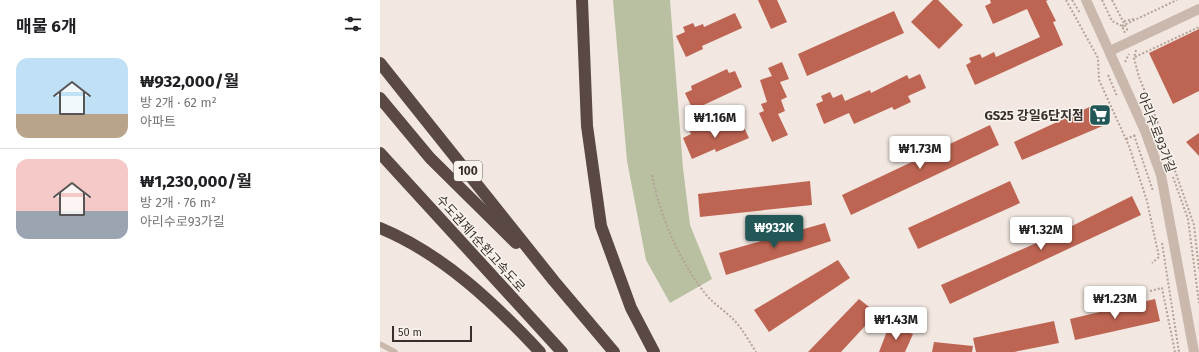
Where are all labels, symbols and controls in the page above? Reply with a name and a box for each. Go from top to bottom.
icon: filters [342,13,364,35]
text: 매물 6개 [16,16,77,37]
text: ₩932,000/월 [140,71,239,92]
icon: home [48,74,96,122]
street label: 아리수로93가길 [1134,90,1179,174]
text: 방 2개 · 62 m² [140,95,217,110]
supermarket icon: GS25 강일6단지점 [1087,102,1113,128]
pin: ₩1.16M [682,105,748,139]
place label: GS25 강일6단지점 [984,108,1084,123]
text: ₩1.16M [694,110,736,125]
text: 아파트 [140,114,176,129]
pin: ₩1.73M [887,136,953,170]
text: ₩1.73M [898,141,942,156]
road number: 100 [454,161,482,181]
text: ₩1,230,000/월 [140,171,252,192]
icon: home [48,175,96,223]
street label: 수도권제1순환고속도로 [433,192,528,295]
text: 방 2개 · 76 m² [140,195,216,210]
text: 아리수로93가길 [140,214,225,229]
pin: ₩932K [746,215,802,249]
pin: ₩1.32M [1008,217,1074,251]
text: ₩932K [754,220,794,235]
text: ₩1.32M [1019,222,1063,237]
pin: ₩1.23M [1082,286,1148,320]
text: ₩1.23M [1093,291,1137,306]
pin: ₩1.43M [863,307,929,341]
text: ₩1.43M [874,312,918,327]
scale bar [392,324,472,343]
text: 50 m [398,326,422,339]

